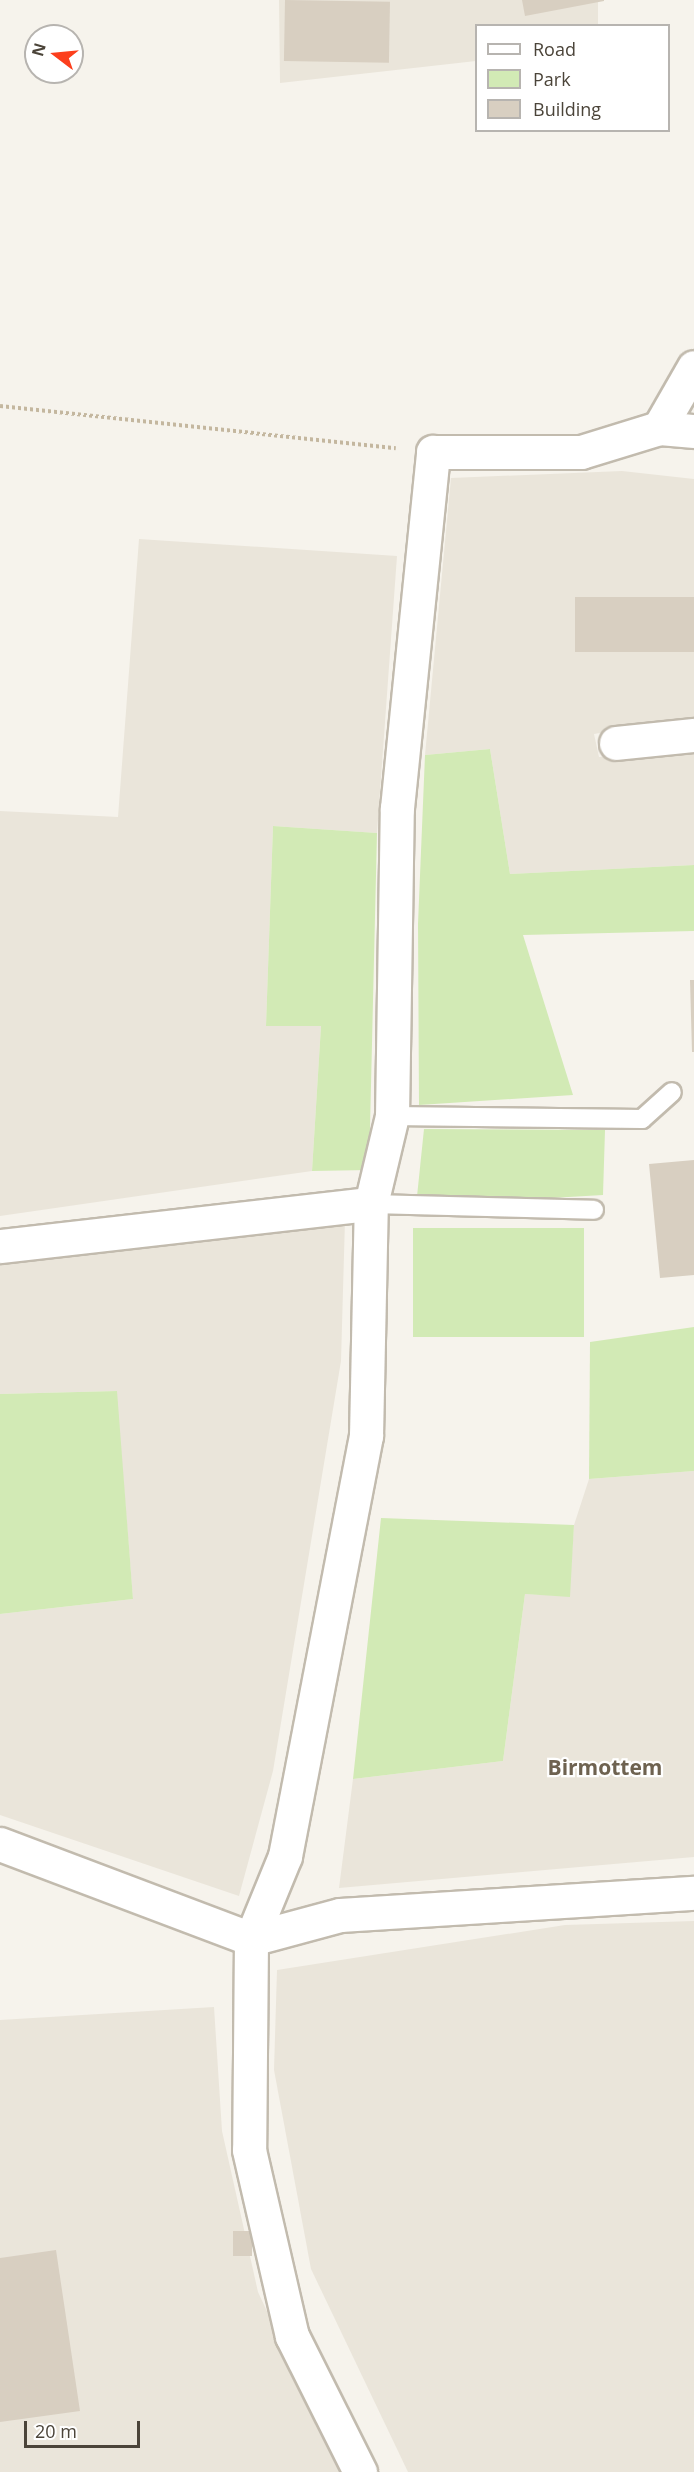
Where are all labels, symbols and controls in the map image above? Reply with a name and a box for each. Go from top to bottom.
north arrow [24,24,84,84]
legend [475,24,670,132]
text: Road [533,37,576,61]
text: N [26,40,51,59]
text: Park [533,67,571,91]
text: Building [533,97,601,121]
district label: Birmottem [548,1754,662,1780]
scale bar [27,2409,142,2447]
text: 20 m [35,2419,77,2443]

